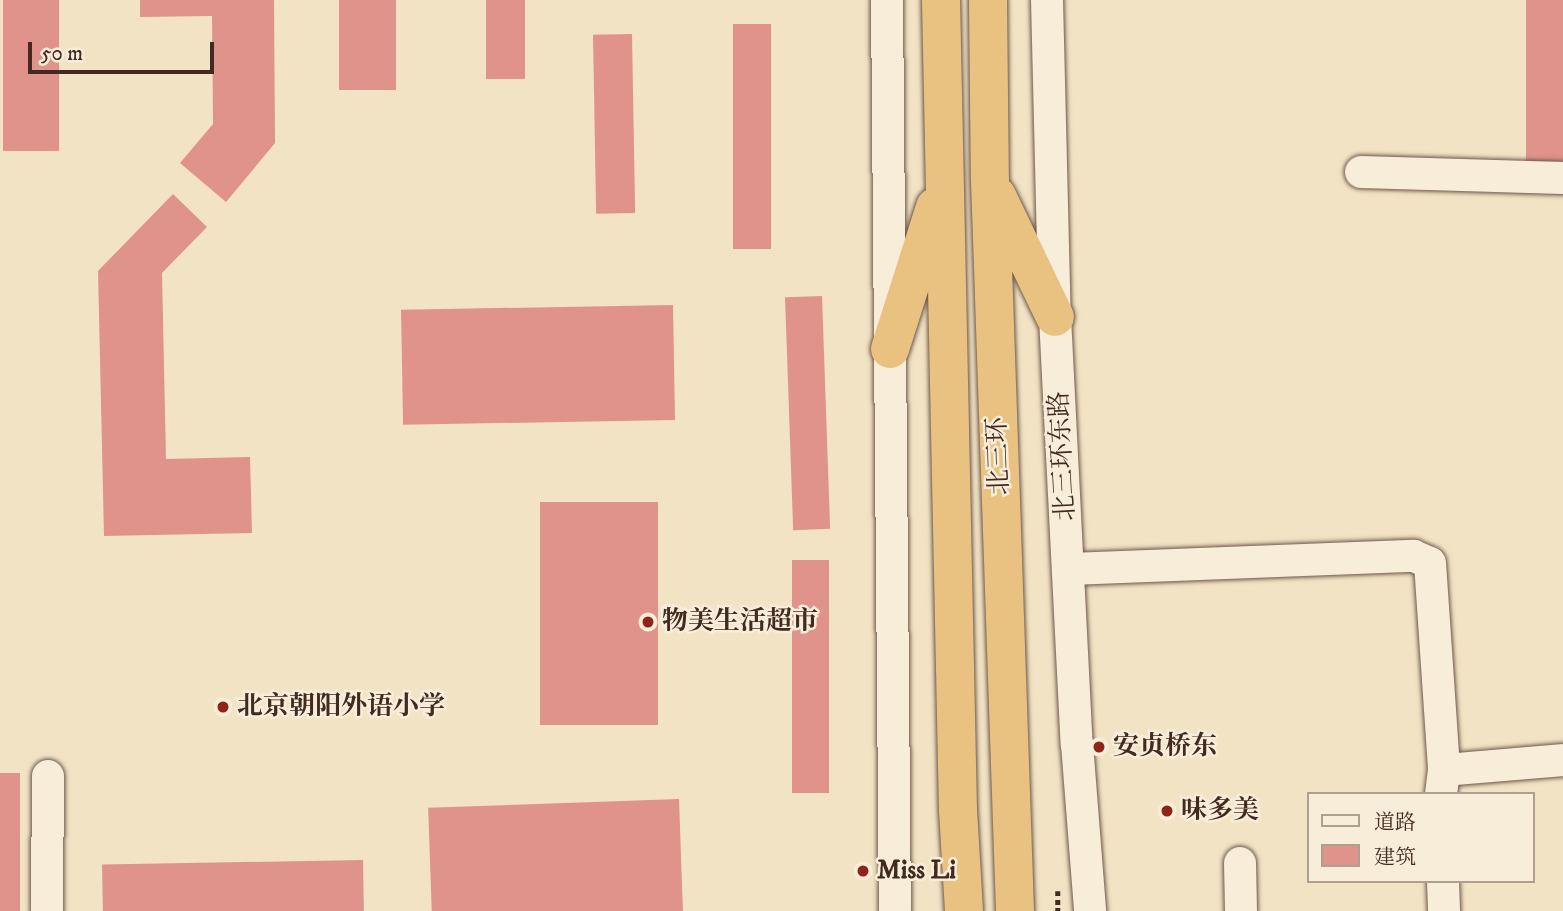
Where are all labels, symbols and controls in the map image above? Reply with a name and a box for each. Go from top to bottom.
scale bar [32,28,217,72]
text: 50 m [41,41,83,67]
street label: 北三环东路 [1044,390,1082,522]
street label: 北三环 [982,416,1016,496]
place label: 物美生活超市 [662,606,818,638]
marker: 物美生活超市 [640,614,656,630]
place label: 北京朝阳外语小学 [237,691,445,723]
marker: 北京朝阳外语小学 [215,699,231,715]
place label: 安贞桥东 [1113,731,1217,763]
marker: 安贞桥东 [1091,739,1107,755]
legend [1308,792,1535,883]
place label: 味多美 [1181,795,1259,827]
marker: 味多美 [1159,803,1175,819]
text: 道路 [1374,810,1416,836]
text: 建筑 [1374,845,1416,871]
place label: Miss Li [877,855,956,887]
marker: Miss Li [855,863,871,879]

